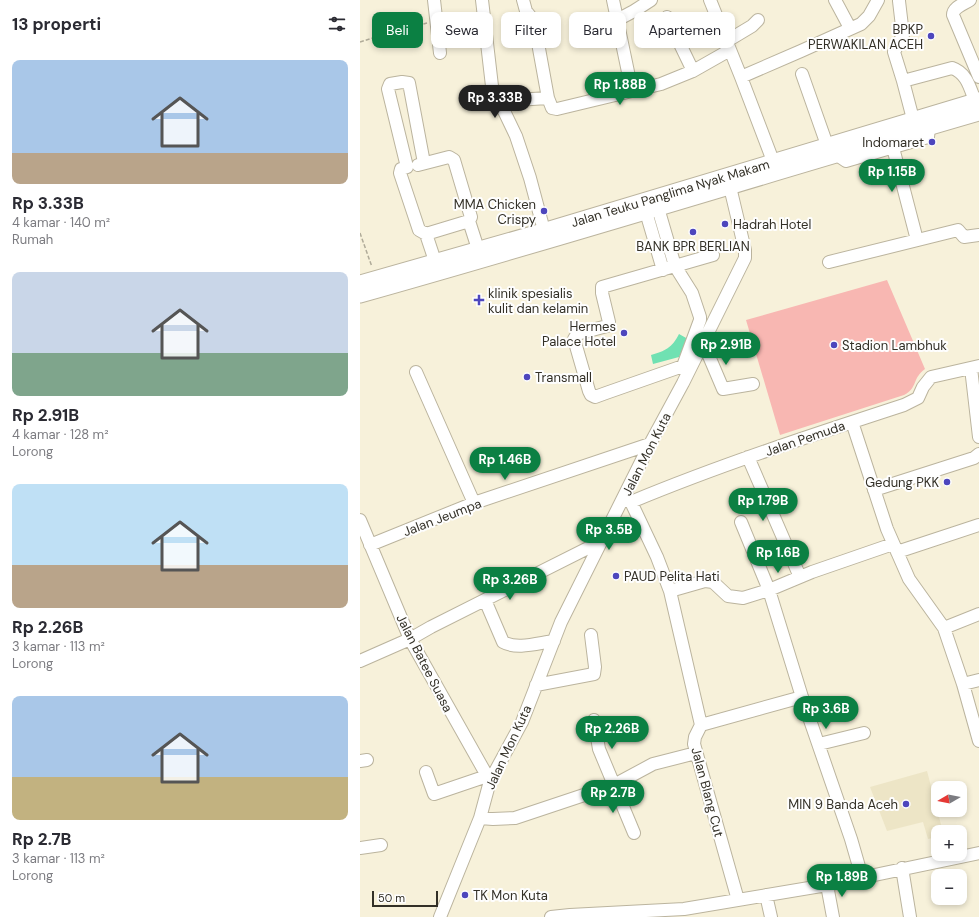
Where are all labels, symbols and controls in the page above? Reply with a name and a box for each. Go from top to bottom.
chip: Beli [372,12,423,48]
chip: Sewa [431,12,493,48]
chip: Filter [501,12,561,48]
chip: Baru [569,12,626,48]
chip: Apartemen [634,12,735,48]
text: 13 properti [12,13,101,35]
icon: filters [326,13,348,35]
place label: BPKP PERWAKILAN ACEH [808,21,923,53]
marker: BPKP PERWAKILAN ACEH [926,31,936,41]
pin: Rp 1.88B [579,72,661,106]
text: Rp 1.88B [594,76,646,93]
pin: Rp 3.33B [454,85,536,119]
icon: home [144,86,216,158]
text: Rp 3.33B [468,89,522,106]
place label: Indomaret [862,134,924,151]
marker: Indomaret [927,137,937,147]
street label: Jalan Teuku Panglima Nyak Makam [569,155,772,231]
pin: Rp 1.15B [851,159,933,193]
text: Rp 1.15B [868,163,916,180]
text: Rp 3.33B [12,192,84,214]
place label: MMA Chicken Crispy [454,196,536,228]
marker: MMA Chicken Crispy [539,206,549,216]
text: 4 kamar · 140 m² [12,214,110,231]
place label: Hadrah Hotel [733,216,811,233]
marker: Hadrah Hotel [720,219,730,229]
marker: BANK BPR BERLIAN [688,227,698,237]
text: Rumah [12,231,53,248]
place label: BANK BPR BERLIAN [636,238,750,255]
place label: klinik spesialis kulit dan kelamin [488,285,588,317]
marker: klinik spesialis kulit dan kelamin [473,294,485,306]
icon: home [144,298,216,370]
place label: Hermes Palace Hotel [542,318,616,350]
marker: Hermes Palace Hotel [619,328,629,338]
pin: Rp 2.91B [685,332,767,366]
text: Rp 2.91B [700,336,752,353]
place label: Stadion Lambhuk [842,337,947,354]
marker: Stadion Lambhuk [829,340,839,350]
place label: Transmall [535,369,592,386]
marker: Transmall [522,372,532,382]
text: Rp 2.91B [12,404,79,426]
street label: Jalan Mon Kuta [618,410,675,499]
street label: Jalan Pemuda [763,417,847,460]
text: 4 kamar · 128 m² [12,426,108,443]
text: Lorong [12,443,53,460]
pin: Rp 1.46B [464,447,546,481]
text: Rp 1.46B [479,451,531,468]
place label: Gedung PKK [865,474,939,491]
marker: Gedung PKK [942,477,952,487]
pin: Rp 1.79B [722,488,804,522]
text: Rp 1.79B [738,492,788,509]
street label: Jalan Jeumpa [401,495,484,540]
icon: home [144,510,216,582]
pin: Rp 3.5B [572,517,646,551]
text: Rp 3.5B [585,521,633,538]
pin: Rp 1.6B [741,540,815,574]
text: Rp 1.6B [756,544,800,561]
pin: Rp 3.26B [469,567,551,601]
place label: PAUD Pelita Hati [624,568,720,585]
text: Rp 3.26B [483,571,537,588]
marker: PAUD Pelita Hati [611,571,621,581]
street label: Jalan Batee Suasa [392,611,457,715]
text: Rp 2.26B [12,616,83,638]
text: 3 kamar · 113 m² [12,638,105,655]
text: Lorong [12,655,53,672]
pin: Rp 3.6B [789,696,863,730]
text: Rp 3.6B [802,700,850,717]
street label: Jalan Mon Kuta [482,702,535,792]
pin: Rp 2.26B [571,716,653,750]
text: Rp 2.26B [585,720,639,737]
icon: home [144,722,216,794]
street label: Jalan Blang Cut [687,745,728,839]
pin: Rp 2.7B [576,780,650,814]
north arrow [931,781,967,817]
map controls [931,781,967,905]
text: Rp 2.7B [590,784,636,801]
place label: MIN 9 Banda Aceh [788,796,898,813]
marker: MIN 9 Banda Aceh [901,799,911,809]
button: + [931,825,967,861]
text: Rp 2.7B [12,828,71,850]
text: 3 kamar · 113 m² [12,850,105,867]
pin: Rp 1.89B [801,864,883,898]
text: Lorong [12,867,53,884]
text: Rp 1.89B [816,868,868,885]
button: − [931,869,967,905]
place label: TK Mon Kuta [473,887,548,904]
scale bar [372,889,438,908]
marker: TK Mon Kuta [460,890,470,900]
text: 50 m [378,891,405,905]

